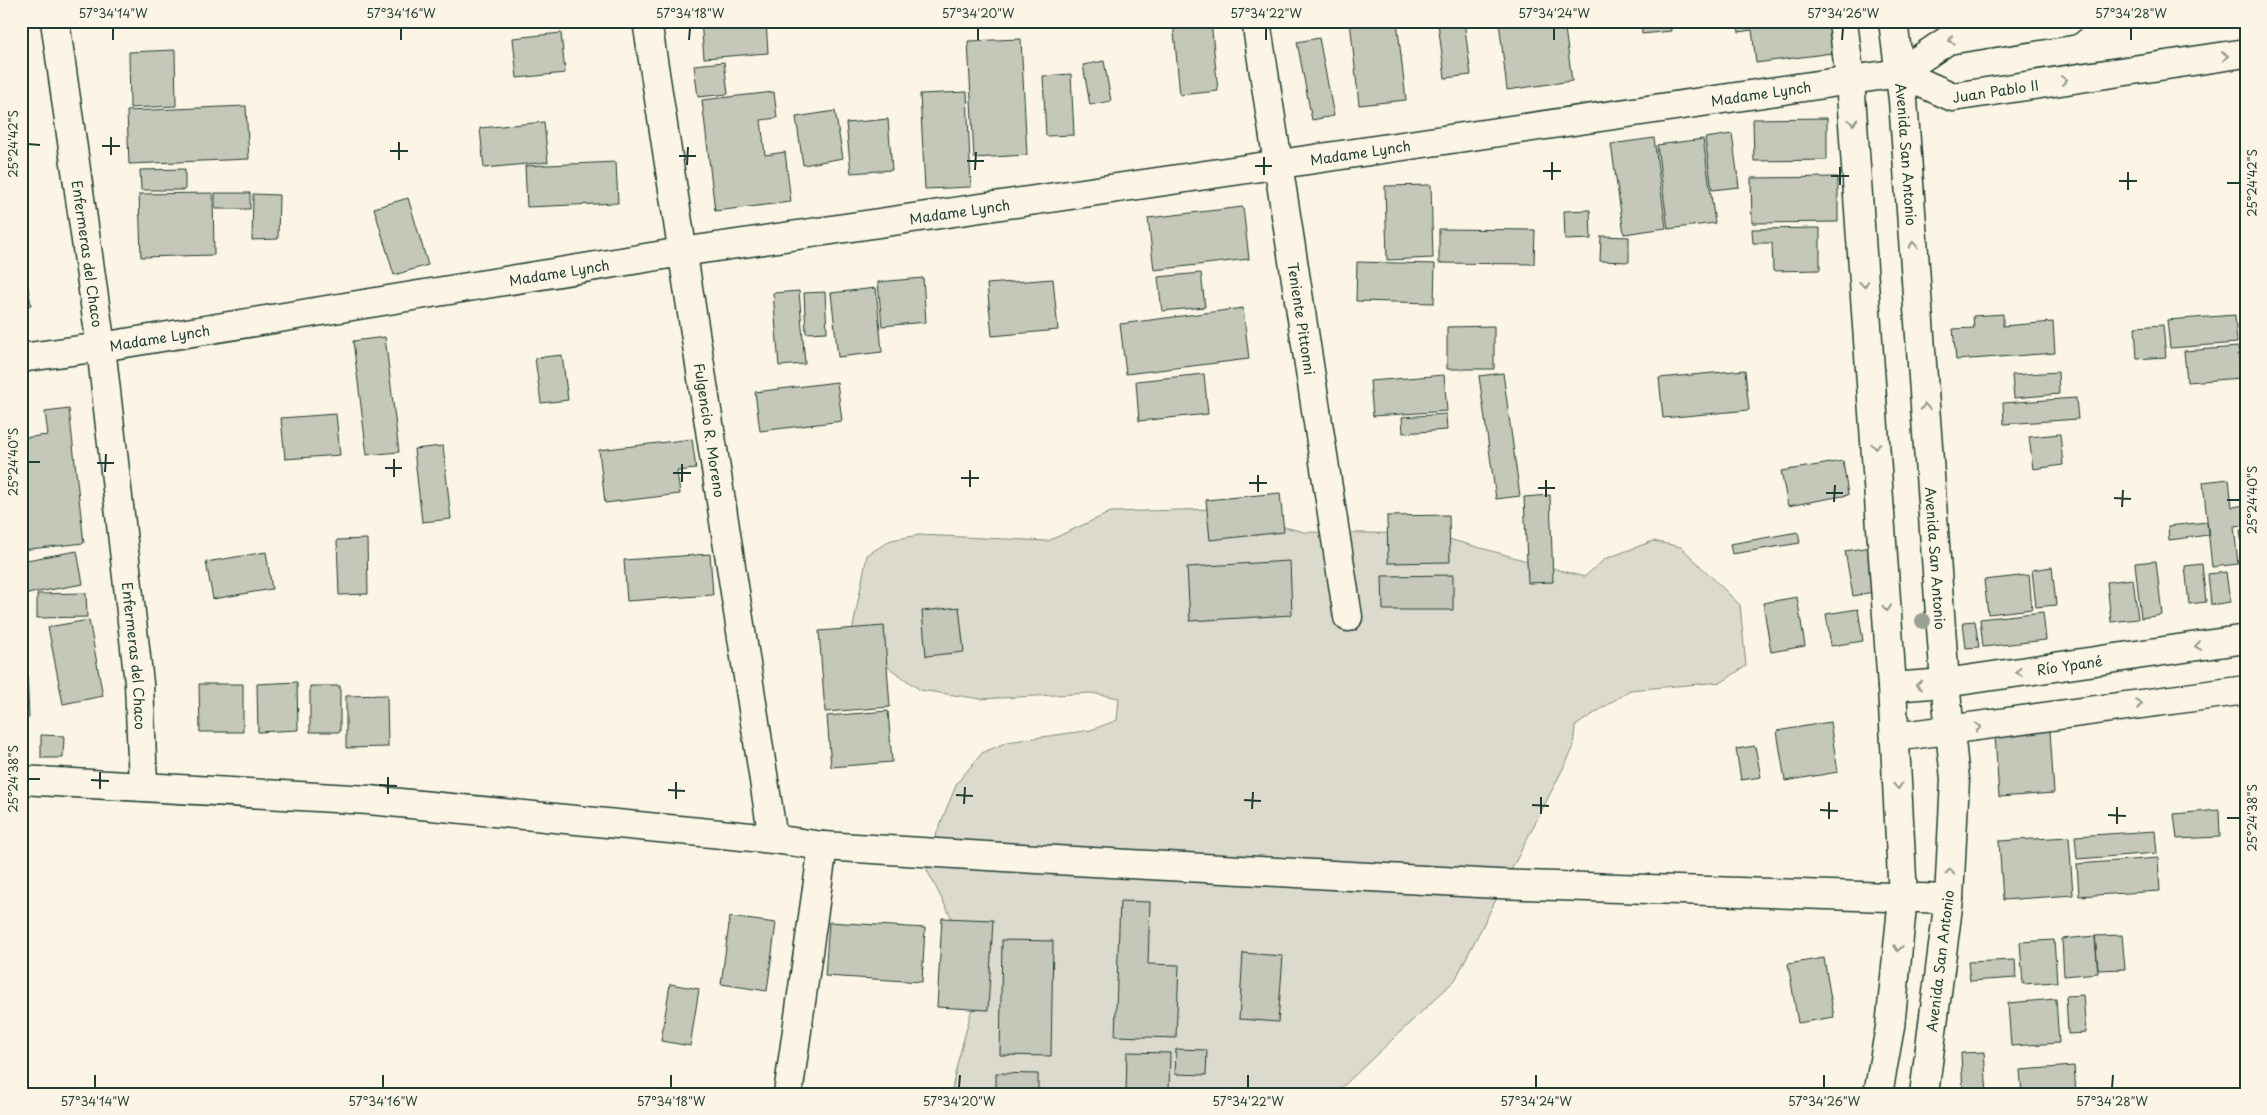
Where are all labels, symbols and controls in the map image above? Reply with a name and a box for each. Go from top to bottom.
text: 57°34'14"W [79,4,148,22]
text: 57°34'16"W [366,4,436,22]
text: 57°34'18"W [656,4,725,22]
text: 57°34'20"W [942,4,1015,22]
text: 57°34'22"W [1230,4,1303,22]
text: 57°34'24"W [1518,4,1591,22]
text: 57°34'26"W [1807,4,1880,22]
text: 57°34'28"W [2095,4,2168,22]
one-way arrow [1948,35,1956,45]
one-way arrow [2221,51,2229,61]
street label: Juan Pablo II [1951,74,2040,107]
one-way arrow [2061,75,2069,86]
street label: Madame Lynch [1709,76,1813,111]
street label: Avenida San Antonio [1890,82,1923,227]
text: 25°24'42"S [4,110,22,178]
one-way arrow [1847,118,1858,126]
street label: Madame Lynch [1309,134,1412,170]
text: 25°24'42"S [2243,149,2261,217]
street label: Enfermeras del Chaco [67,179,109,329]
street label: Madame Lynch [908,193,1011,229]
one-way arrow [1908,241,1919,249]
street label: Madame Lynch [507,254,611,291]
street label: Teniente Pittonni [1283,261,1321,376]
one-way arrow [1859,280,1870,288]
street label: Madame Lynch [108,319,211,356]
street label: Fulgencio R. Moreno [689,361,731,499]
one-way arrow [1919,403,1930,411]
text: 25°24'40"S [4,428,22,496]
one-way arrow [1870,442,1881,450]
text: 25°24'40"S [2243,466,2261,534]
street label: Avenida San Antonio [1920,486,1952,630]
street label: Enfermeras del Chaco [117,581,151,730]
one-way arrow [1881,605,1892,613]
one-way arrow [2193,640,2201,651]
street label: Río Ypané [2035,650,2104,680]
one-way arrow [2015,666,2023,677]
one-way arrow [1914,679,1922,690]
one-way arrow [2135,700,2143,710]
one-way arrow [1975,722,1983,733]
text: 25°24'38"S [4,745,22,813]
one-way arrow [1892,782,1903,790]
text: 25°24'38"S [2243,784,2261,852]
one-way arrow [1945,867,1956,875]
street label: Avenida San Antonio [1921,889,1959,1033]
one-way arrow [1893,944,1904,952]
text: 57°34'14"W [61,1092,130,1110]
text: 57°34'16"W [348,1092,418,1110]
text: 57°34'18"W [637,1092,706,1110]
text: 57°34'20"W [923,1092,996,1110]
text: 57°34'22"W [1212,1092,1285,1110]
text: 57°34'24"W [1500,1092,1573,1110]
text: 57°34'26"W [1788,1092,1861,1110]
text: 57°34'28"W [2076,1092,2149,1110]

